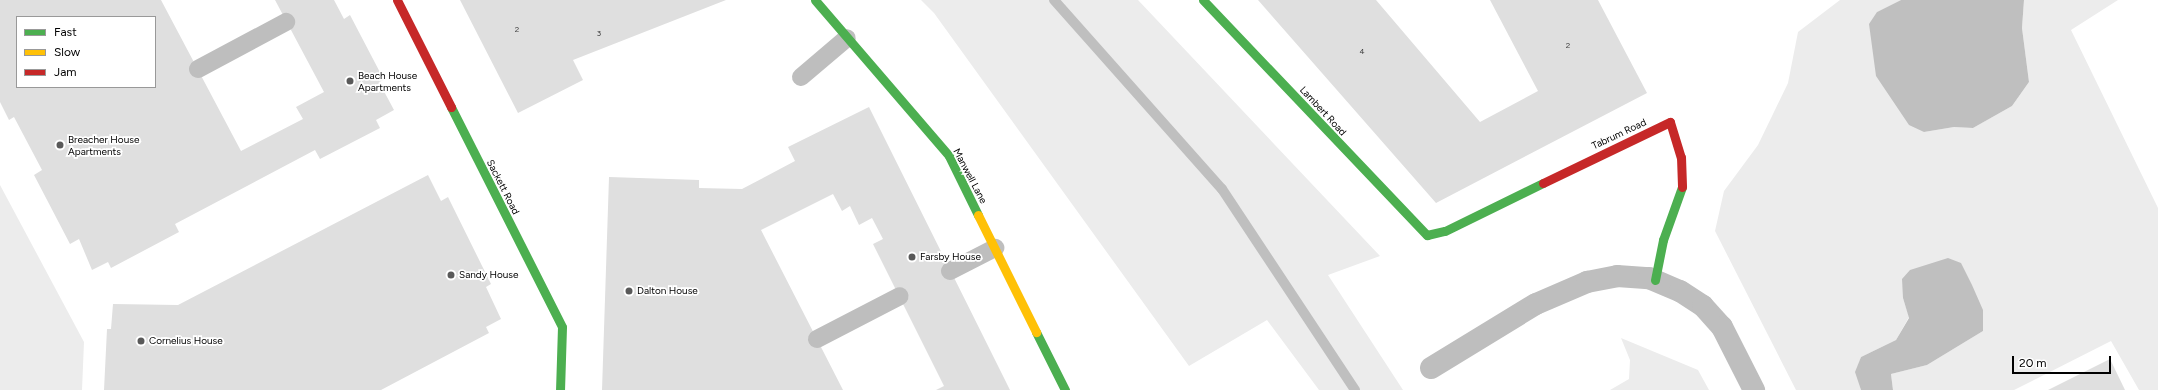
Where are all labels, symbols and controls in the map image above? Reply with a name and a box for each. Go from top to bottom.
legend [16,16,156,88]
text: Fast [54,25,77,39]
house number: 2 [515,25,519,35]
house number: 3 [597,29,601,39]
house number: 2 [1566,41,1570,51]
text: Slow [54,45,80,59]
house number: 4 [1360,47,1364,57]
text: Jam [54,65,77,79]
place label: Beach House Apartments [358,69,417,92]
marker: Beach House Apartments [345,76,355,86]
street label: Lambert Road [1297,84,1349,138]
street label: Tabrum Road [1590,116,1648,152]
place label: Breacher House Apartments [68,133,139,156]
marker: Breacher House Apartments [55,140,65,150]
street label: Manwell Lane [951,146,989,206]
street label: Sackett Road [484,158,522,216]
place label: Farsby House [920,251,981,263]
marker: Farsby House [907,252,917,262]
place label: Sandy House [459,269,518,281]
marker: Sandy House [446,270,456,280]
place label: Dalton House [637,285,698,297]
marker: Dalton House [624,286,634,296]
place label: Cornelius House [149,335,223,347]
marker: Cornelius House [136,336,146,346]
scale bar [2014,348,2113,374]
text: 20 m [2019,356,2047,370]

